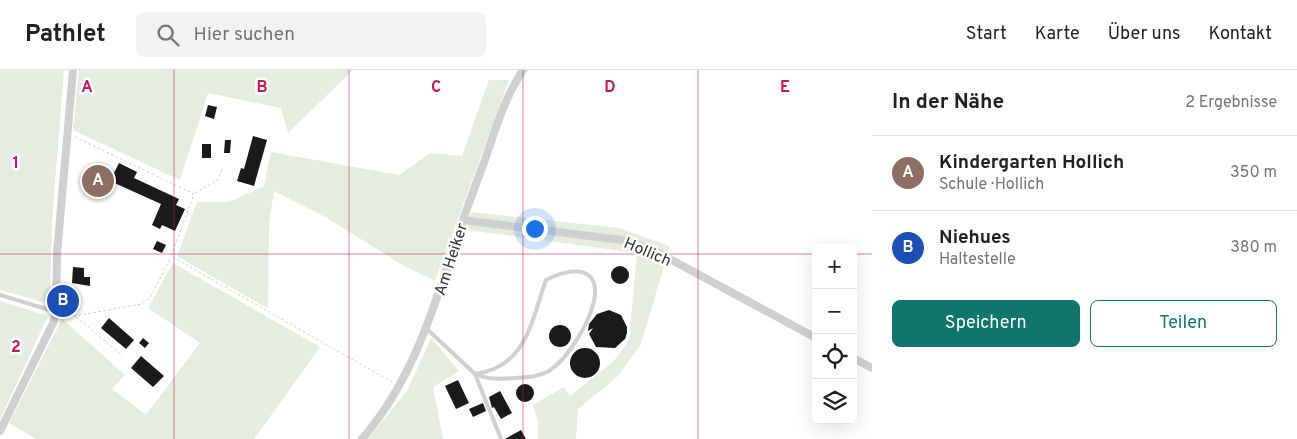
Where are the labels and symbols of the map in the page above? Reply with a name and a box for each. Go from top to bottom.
text: A [81,78,93,98]
text: B [256,78,268,98]
text: C [431,78,441,98]
text: D [604,78,616,98]
text: E [780,78,790,98]
text: 1 [13,154,19,174]
pin: A [82,162,114,200]
your location [522,216,548,242]
street label: Am Heiker [431,221,473,298]
street label: Hollich [620,234,674,272]
pin: B [47,282,79,320]
text: 2 [11,338,21,358]

